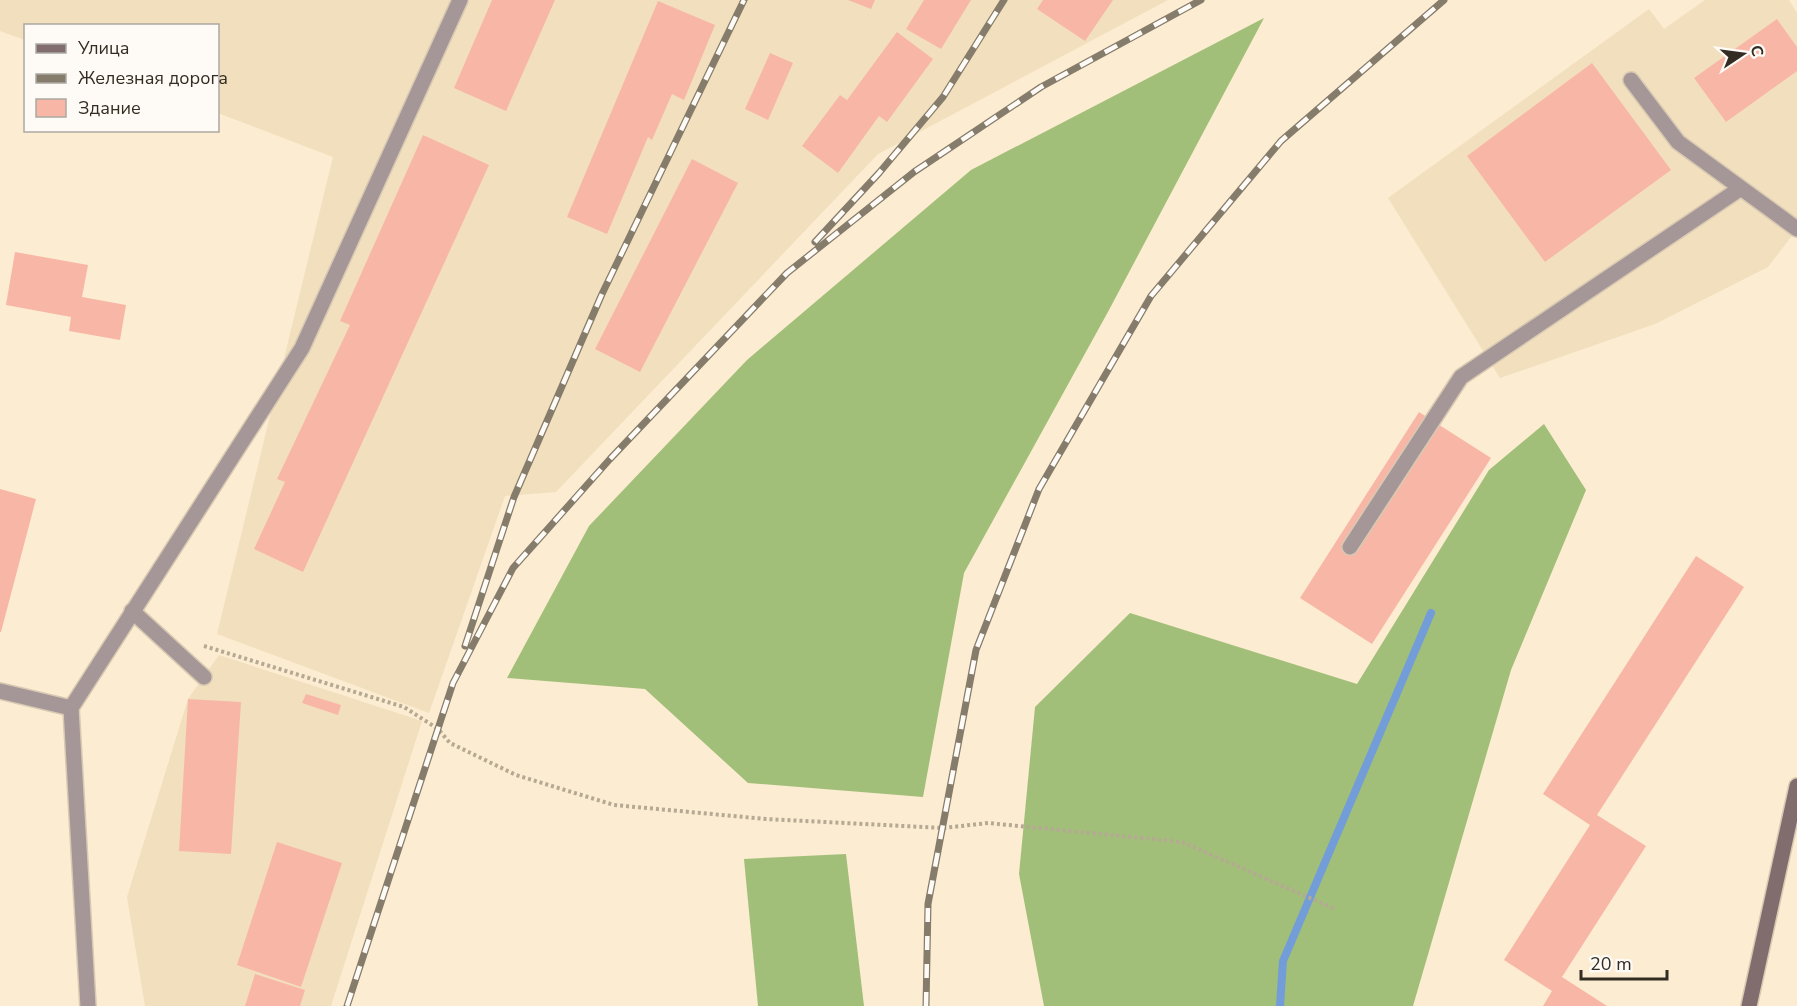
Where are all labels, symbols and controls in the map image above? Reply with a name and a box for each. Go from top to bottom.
legend [24,24,219,132]
north arrow [1713,24,1773,84]
text: Улица [77,36,129,60]
text: С [1745,43,1769,59]
text: Железная дорога [78,66,228,90]
text: Здание [78,96,141,120]
scale bar [1581,943,1666,981]
text: 20 m [1590,952,1632,976]

